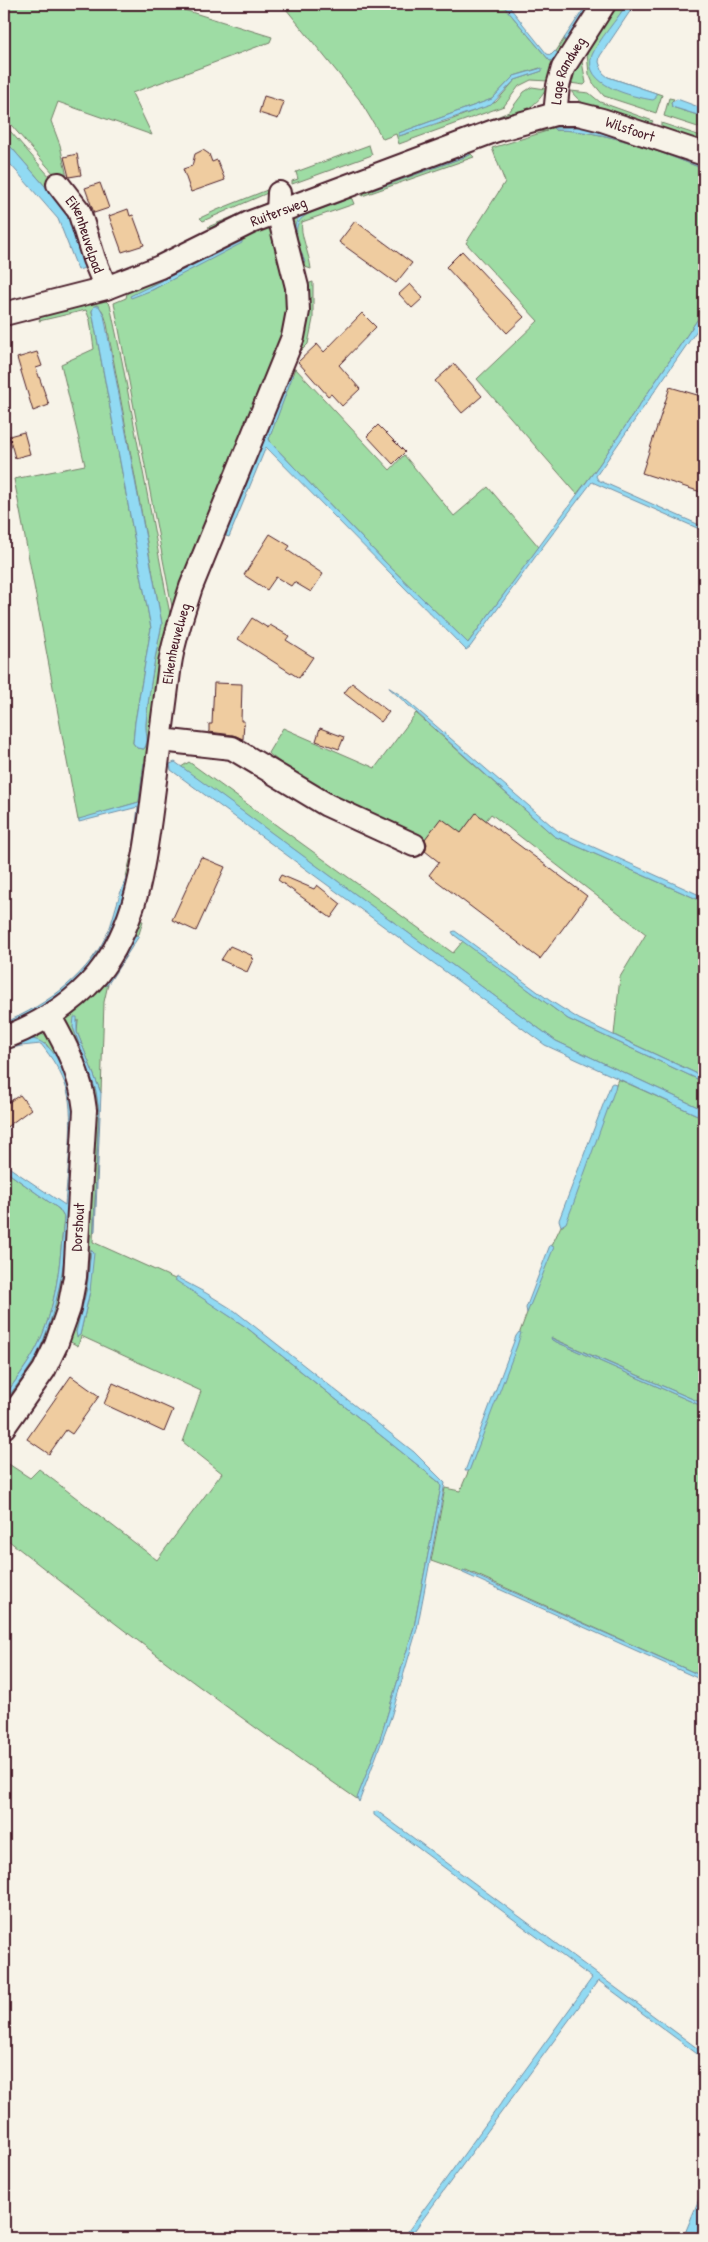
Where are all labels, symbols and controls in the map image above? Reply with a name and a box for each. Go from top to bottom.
street label: Lage Randweg [545,32,591,105]
street label: Wilsfoort [603,111,659,147]
street label: Eikenheuvelpad [61,191,110,276]
street label: Ruitersweg [247,191,310,231]
street label: Eikenheuvelweg [156,600,195,685]
street label: Dorshout [66,1202,89,1252]

